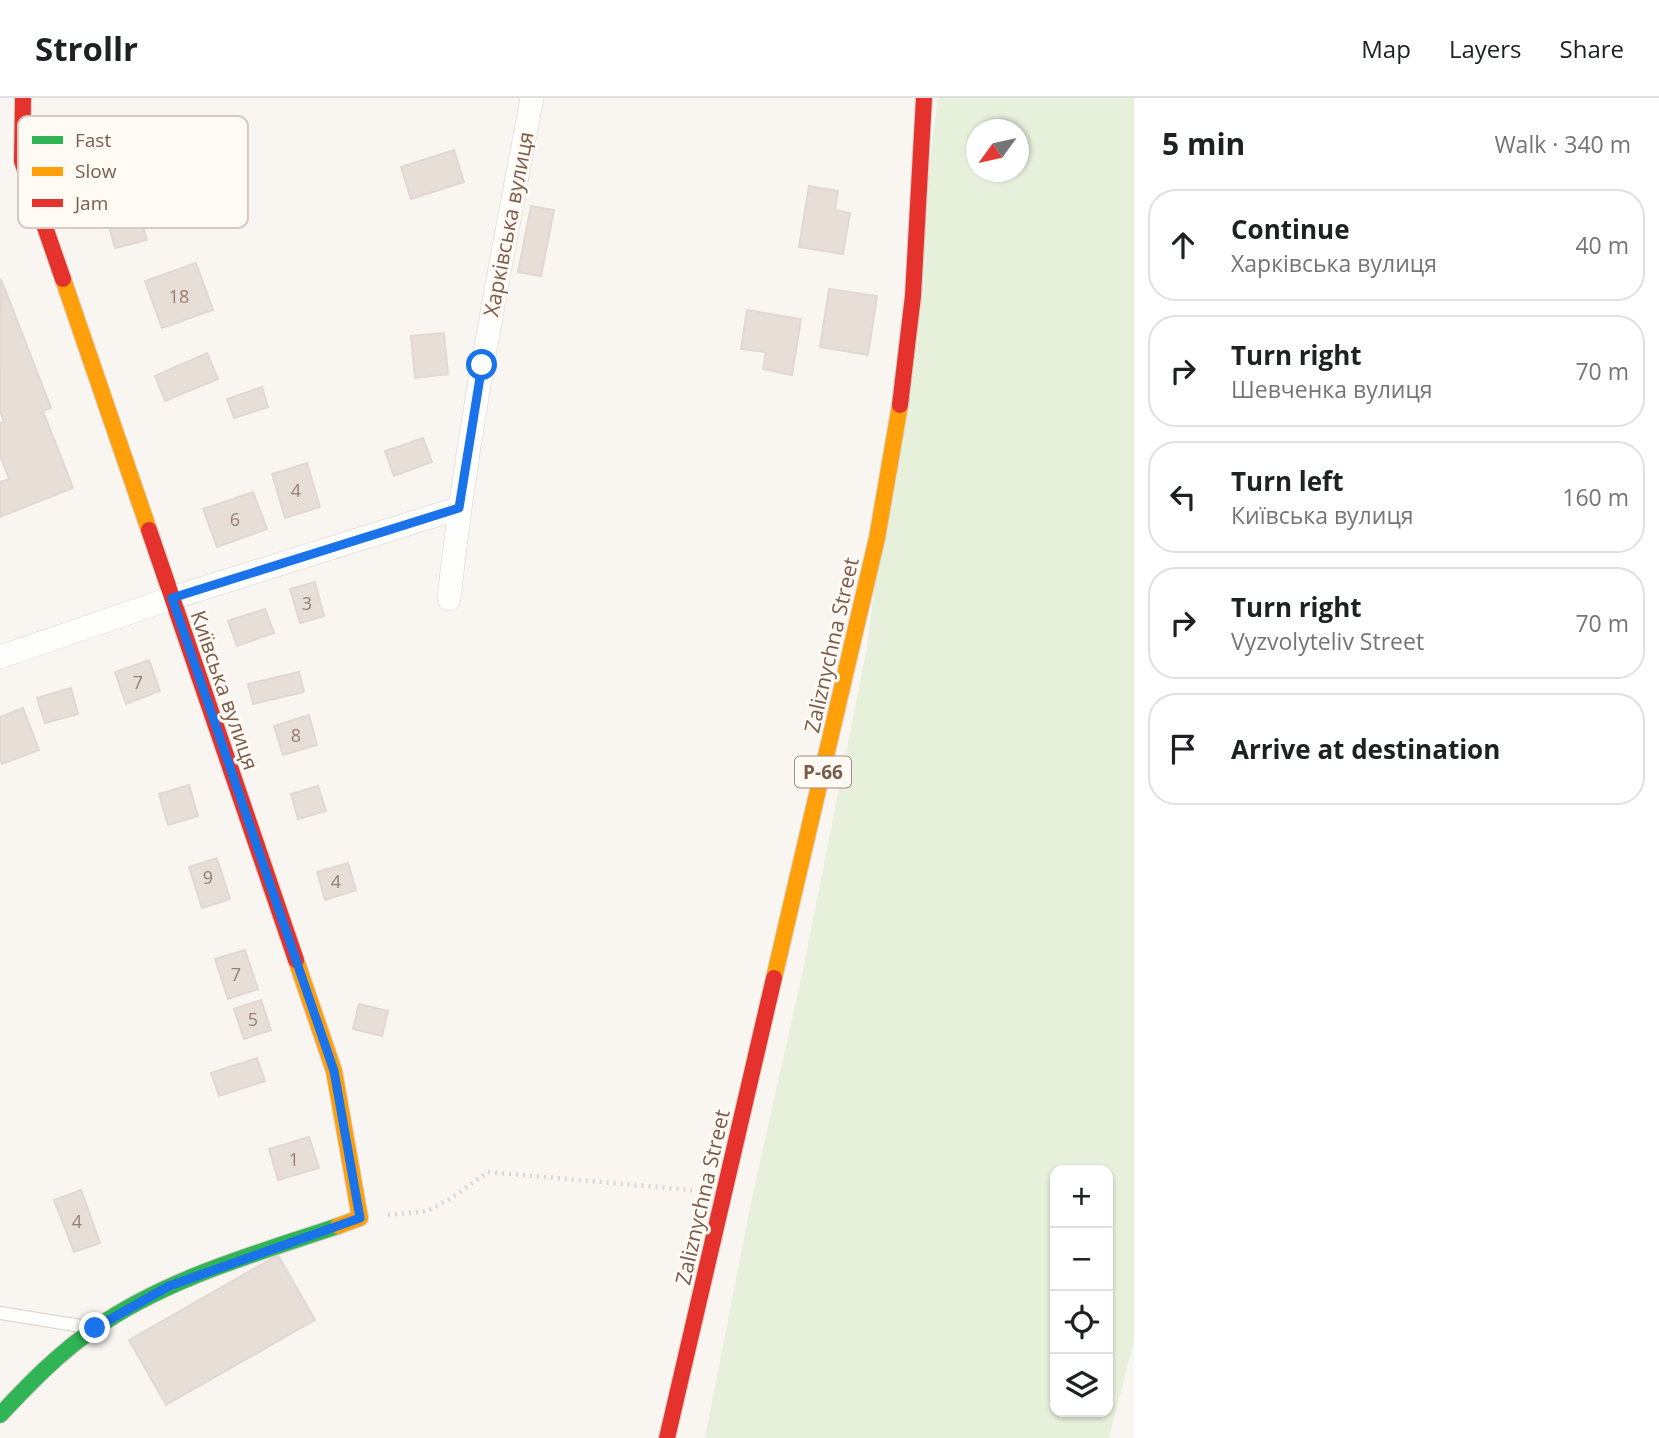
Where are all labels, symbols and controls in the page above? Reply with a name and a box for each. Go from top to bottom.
text: Strollr [35,26,138,71]
text: Map [1361,32,1411,65]
text: Layers [1449,32,1522,65]
text: Share [1560,32,1624,65]
legend [18,116,248,228]
north arrow [966,119,1029,182]
text: 5 min [1162,123,1245,164]
text: Fast [75,127,111,153]
text: Walk · 340 m [1494,128,1631,160]
street label: Харківська вулиця [476,129,540,319]
text: Slow [75,158,117,184]
text: Jam [73,190,108,216]
text: Continue [1231,211,1350,247]
icon: ahead [1164,226,1202,264]
text: 40 m [1575,229,1629,261]
text: Харківська вулиця [1231,247,1437,279]
house number: 18 [169,284,189,308]
text: Turn right [1231,337,1362,373]
route start [466,349,497,380]
icon: right [1164,352,1202,390]
text: 70 m [1575,355,1629,387]
text: Шевченка вулиця [1231,373,1433,405]
text: Turn left [1231,463,1343,499]
house number: 4 [291,478,301,502]
icon: left [1164,478,1202,516]
text: 160 m [1562,481,1629,513]
text: Київська вулиця [1231,499,1414,531]
house number: 6 [230,507,240,531]
street label: Zaliznychna Street [797,555,865,735]
text: Turn right [1231,589,1362,625]
house number: 3 [302,591,312,615]
icon: right [1164,604,1202,642]
street label: Київська вулиця [185,607,265,773]
text: 70 m [1575,607,1629,639]
text: Vyzvolyteliv Street [1231,625,1424,657]
house number: 7 [133,670,143,694]
house number: 8 [291,723,301,747]
icon: arrive [1164,730,1202,768]
text: Arrive at destination [1231,731,1500,767]
road number: Р-66 [795,757,851,788]
house number: 9 [203,865,213,889]
house number: 4 [331,869,341,893]
house number: 7 [231,962,241,986]
house number: 5 [248,1007,258,1031]
street label: Zaliznychna Street [668,1107,736,1287]
house number: 1 [289,1147,299,1171]
map controls [1050,1165,1113,1417]
button: + [1050,1165,1113,1228]
house number: 4 [72,1209,82,1233]
button: − [1050,1228,1113,1291]
button: locate [1050,1291,1113,1354]
route end [79,1312,110,1343]
button: layers [1050,1354,1113,1417]

